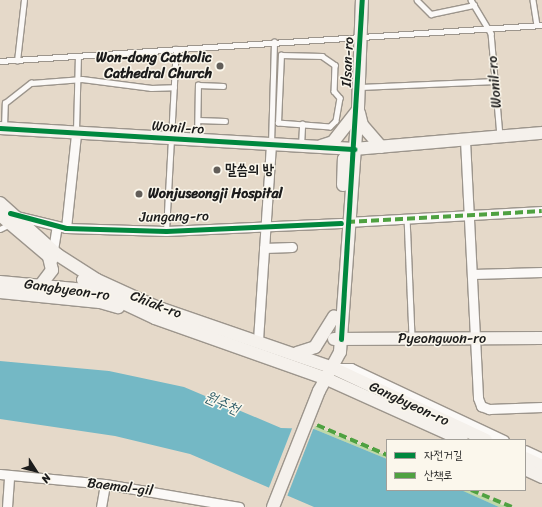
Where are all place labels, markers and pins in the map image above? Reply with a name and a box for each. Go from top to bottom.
place label: Won-dong Catholic Cathedral Church [96,50,212,82]
marker: Won-dong Catholic Cathedral Church [215,61,225,71]
place label: 말씀의 방 [225,162,274,178]
marker: 말씀의 방 [212,165,222,175]
place label: Wonjuseongji Hospital [148,186,283,202]
marker: Wonjuseongji Hospital [133,188,145,200]

